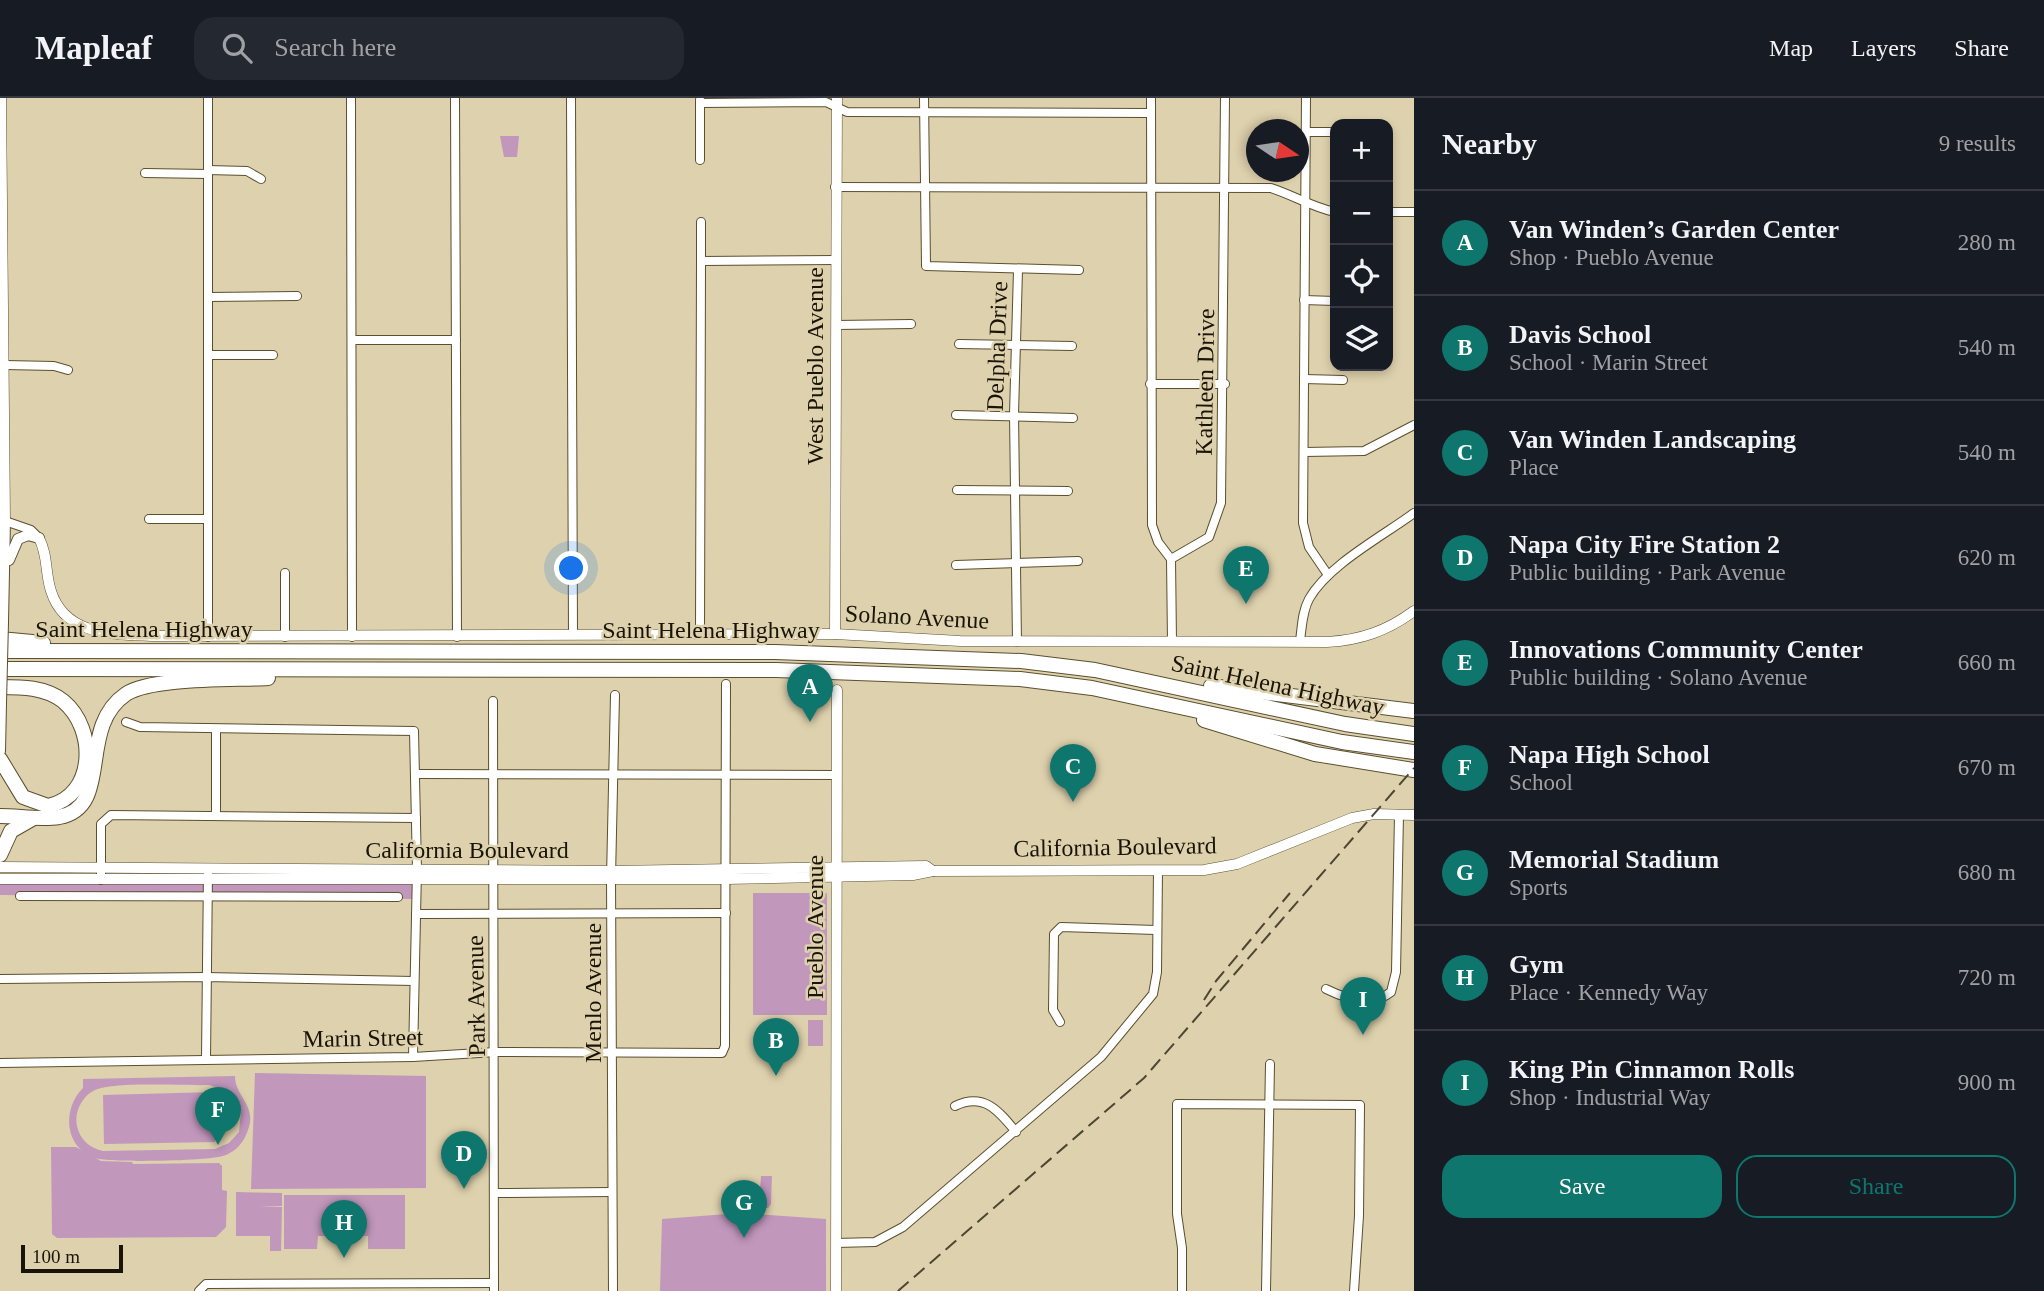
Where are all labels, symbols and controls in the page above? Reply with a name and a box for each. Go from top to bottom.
search box [194,17,684,80]
icon: search [218,29,256,67]
text: Mapleaf [35,30,152,66]
text: Search here [274,33,396,62]
text: Map [1769,35,1813,61]
text: Layers [1851,35,1916,61]
text: Share [1954,35,2009,61]
north arrow [1246,119,1309,182]
map controls [1330,119,1393,371]
button: + [1330,119,1393,182]
text: Nearby [1442,127,1537,160]
text: 9 results [1939,131,2016,156]
button: − [1330,182,1393,245]
text: Van Winden’s Garden Center [1509,215,1839,244]
text: A [1457,230,1473,255]
text: 280 m [1958,230,2016,255]
button: locate [1330,245,1393,308]
text: Shop · Pueblo Avenue [1509,245,1714,270]
street label: West Pueblo Avenue [802,267,828,465]
street label: Delpha Drive [982,281,1012,411]
street label: Kathleen Drive [1191,308,1219,456]
button: layers [1330,308,1393,371]
text: Davis School [1509,320,1651,349]
text: B [1457,335,1473,360]
text: 540 m [1958,335,2016,360]
text: School · Marin Street [1509,350,1708,375]
text: Van Winden Landscaping [1509,425,1796,454]
text: C [1457,440,1473,465]
text: 540 m [1958,440,2016,465]
text: Place [1509,455,1559,480]
text: Napa City Fire Station 2 [1509,530,1780,559]
text: D [1457,545,1473,570]
text: 620 m [1958,545,2016,570]
pin: E [1223,546,1269,604]
your location [554,551,588,585]
text: Public building · Park Avenue [1509,560,1786,585]
street label: Solano Avenue [844,600,990,634]
street label: Saint Helena Highway [35,616,253,642]
street label: Saint Helena Highway [602,617,820,643]
text: Innovations Community Center [1509,635,1863,664]
street label: Saint Helena Highway [1169,650,1387,720]
text: E [1457,650,1473,675]
text: 660 m [1958,650,2016,675]
pin: A [787,664,833,722]
text: Public building · Solano Avenue [1509,665,1808,690]
text: Napa High School [1509,740,1710,769]
pin: C [1050,744,1096,802]
text: F [1458,755,1472,780]
text: 670 m [1958,755,2016,780]
text: School [1509,770,1573,795]
street label: California Boulevard [1013,832,1217,862]
street label: California Boulevard [365,837,569,863]
text: Memorial Stadium [1509,845,1719,874]
street label: Pueblo Avenue [802,855,828,999]
text: G [1456,860,1474,885]
text: 680 m [1958,860,2016,885]
text: Sports [1509,875,1568,900]
street label: Menlo Avenue [580,923,606,1063]
street label: Park Avenue [462,935,490,1057]
text: Gym [1509,950,1564,979]
text: H [1456,965,1474,990]
text: 720 m [1958,965,2016,990]
pin: I [1340,977,1386,1035]
text: Place · Kennedy Way [1509,980,1708,1005]
pin: B [753,1018,799,1076]
street label: Marin Street [302,1024,424,1052]
text: King Pin Cinnamon Rolls [1509,1055,1794,1084]
text: I [1461,1070,1469,1095]
text: 900 m [1958,1070,2016,1095]
text: Shop · Industrial Way [1509,1085,1711,1110]
pin: F [195,1087,241,1145]
pin: D [441,1131,487,1189]
button: Save [1442,1155,1722,1218]
button: Share [1736,1155,2016,1218]
pin: G [721,1180,767,1238]
pin: H [321,1200,367,1258]
scale bar [21,1242,122,1274]
text: 100 m [32,1246,80,1267]

